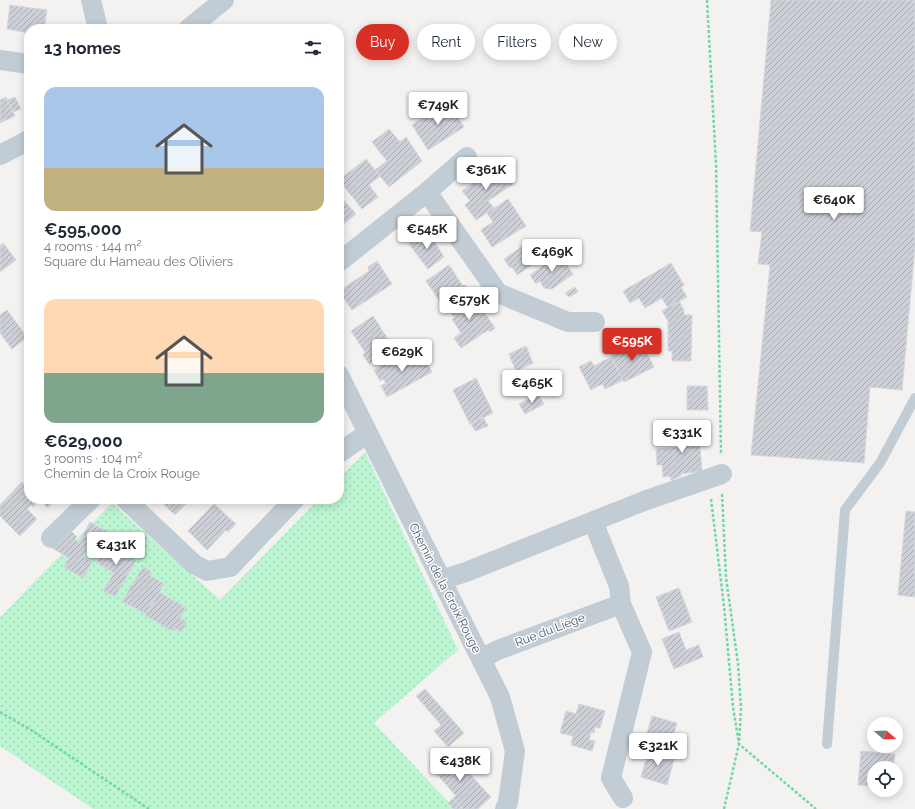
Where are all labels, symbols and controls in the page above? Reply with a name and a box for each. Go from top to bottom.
chip: Buy [356,24,409,60]
chip: Rent [417,24,475,60]
chip: Filters [483,24,551,60]
chip: New [559,24,617,60]
icon: filters [302,37,324,59]
text: 13 homes [44,38,121,58]
pin: €749K [410,92,466,126]
text: €749K [418,97,458,112]
icon: home [148,113,220,185]
pin: €361K [458,157,514,191]
text: €361K [466,162,506,177]
pin: €640K [806,187,862,221]
text: €640K [813,192,855,207]
pin: €545K [399,216,455,250]
text: €595,000 [44,219,122,239]
text: €545K [407,221,447,236]
text: 4 rooms · 144 m² [44,239,142,254]
pin: €469K [524,239,580,273]
text: €469K [531,244,573,259]
text: Square du Hameau des Oliviers [44,254,233,269]
pin: €579K [441,287,497,321]
text: €579K [448,292,490,307]
icon: home [148,325,220,397]
pin: €595K [604,328,660,362]
text: €595K [611,333,653,348]
pin: €629K [374,339,430,373]
text: €629K [381,344,423,359]
pin: €465K [504,370,560,404]
text: €465K [511,375,553,390]
pin: €331K [654,420,710,454]
text: €331K [662,425,702,440]
text: €629,000 [44,431,123,451]
text: 3 rooms · 104 m² [44,451,142,466]
text: Chemin de la Croix Rouge [44,466,200,481]
street label: Chemin de la Croix Rouge [406,521,484,655]
pin: €431K [88,532,144,566]
text: €431K [96,537,136,552]
street label: Rue du Liège [513,610,587,650]
north arrow [867,717,903,753]
map controls [867,717,903,797]
pin: €321K [630,733,686,767]
text: €321K [638,738,678,753]
pin: €438K [432,748,488,782]
text: €438K [439,753,481,768]
button: locate [867,761,903,797]

